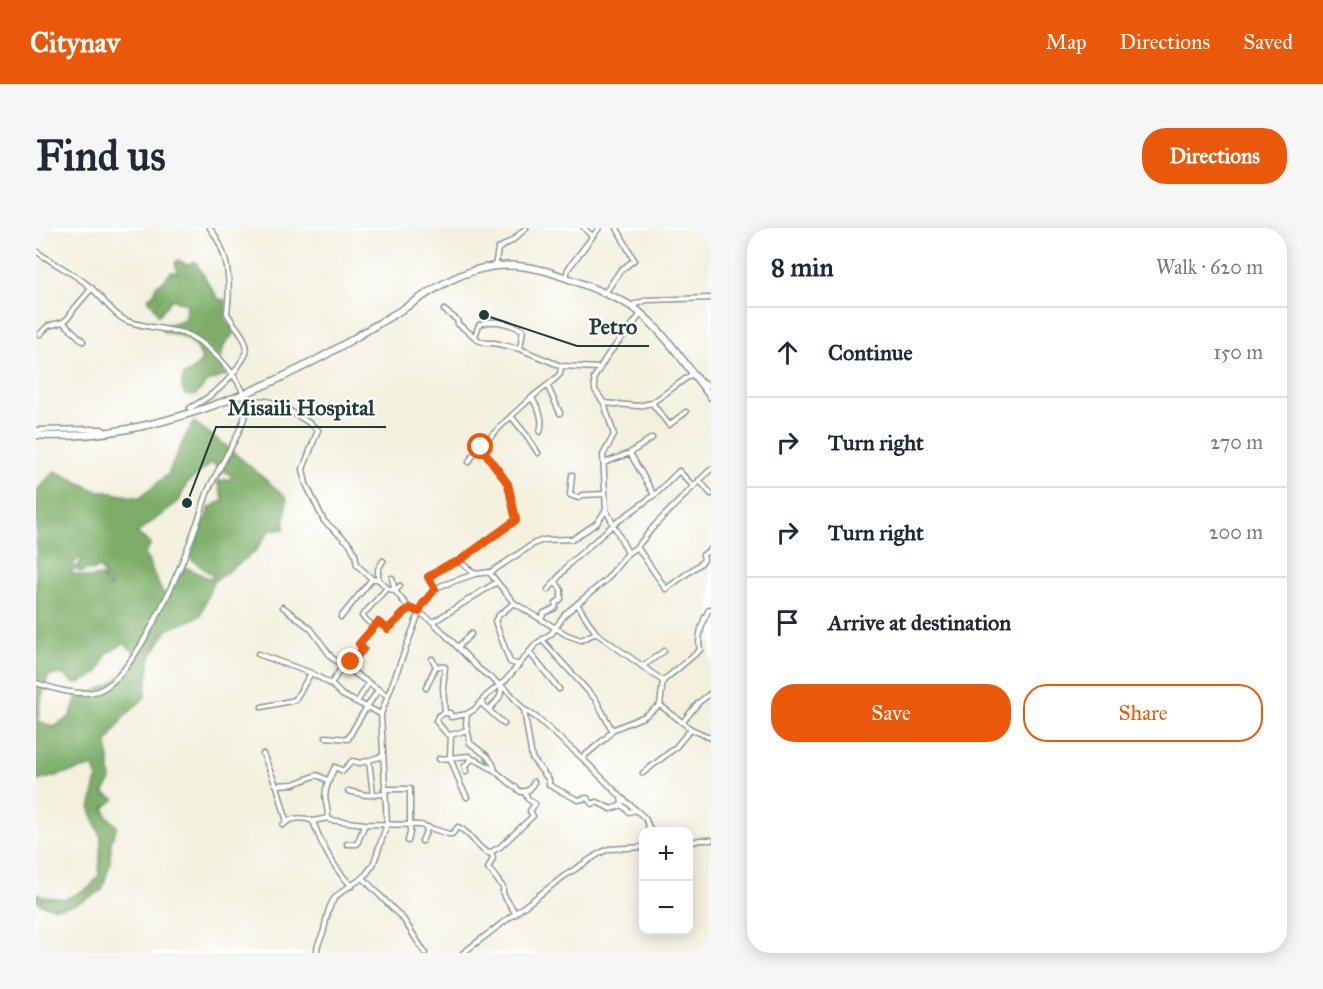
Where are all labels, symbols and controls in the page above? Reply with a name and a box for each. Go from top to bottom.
text: Citynav [30,25,120,60]
text: Map [1046,29,1087,55]
text: Directions [1120,29,1210,55]
text: Saved [1243,29,1293,55]
button: Directions [1142,128,1287,184]
text: Find us [36,130,166,182]
text: 8 min [771,251,834,283]
text: Walk · 620 m [1156,255,1263,279]
callout: Petro [577,306,649,346]
text: Petro [589,313,637,340]
icon: ahead [771,336,804,369]
text: Continue [828,339,913,366]
text: 150 m [1213,340,1263,364]
callout: Misaili Hospital [216,387,386,427]
text: Misaili Hospital [228,394,375,421]
icon: right [771,426,804,459]
text: Turn right [828,429,924,456]
text: 270 m [1210,430,1263,454]
route start [467,433,493,459]
icon: right [771,516,804,549]
text: Turn right [828,519,924,546]
text: 200 m [1209,520,1263,544]
icon: arrive [771,606,804,639]
text: Arrive at destination [828,609,1011,636]
route end [337,648,363,674]
button: Save [771,684,1011,742]
button: Share [1023,684,1263,742]
map controls [639,827,693,935]
button: + [639,827,693,881]
button: − [639,881,693,935]

